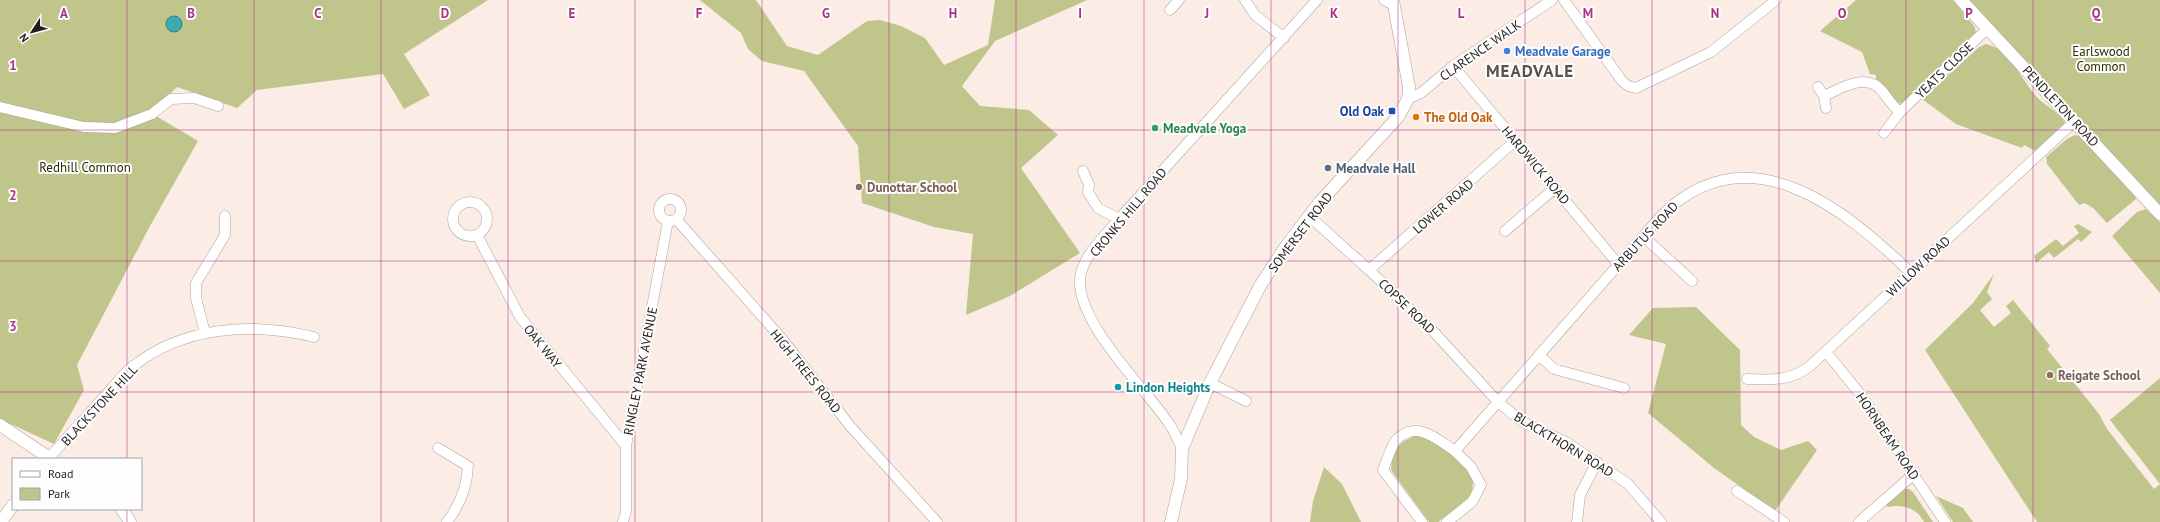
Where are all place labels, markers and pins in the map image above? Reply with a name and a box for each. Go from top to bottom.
place label: Meadvale Garage [1515,43,1611,60]
marker: Meadvale Garage [1502,46,1512,56]
place label: Old Oak [1340,103,1385,120]
marker: Old Oak [1387,106,1397,116]
place label: The Old Oak [1424,109,1493,126]
marker: The Old Oak [1411,112,1421,122]
place label: Meadvale Yoga [1163,120,1246,137]
marker: Meadvale Yoga [1150,123,1160,133]
place label: Meadvale Hall [1336,160,1416,177]
marker: Meadvale Hall [1323,163,1333,173]
place label: Dunottar School [867,179,957,196]
marker: Dunottar School [854,182,864,192]
place label: Reigate School [2058,367,2141,384]
marker: Reigate School [2045,370,2055,380]
place label: Lindon Heights [1126,379,1211,396]
marker: Lindon Heights [1113,382,1123,392]

